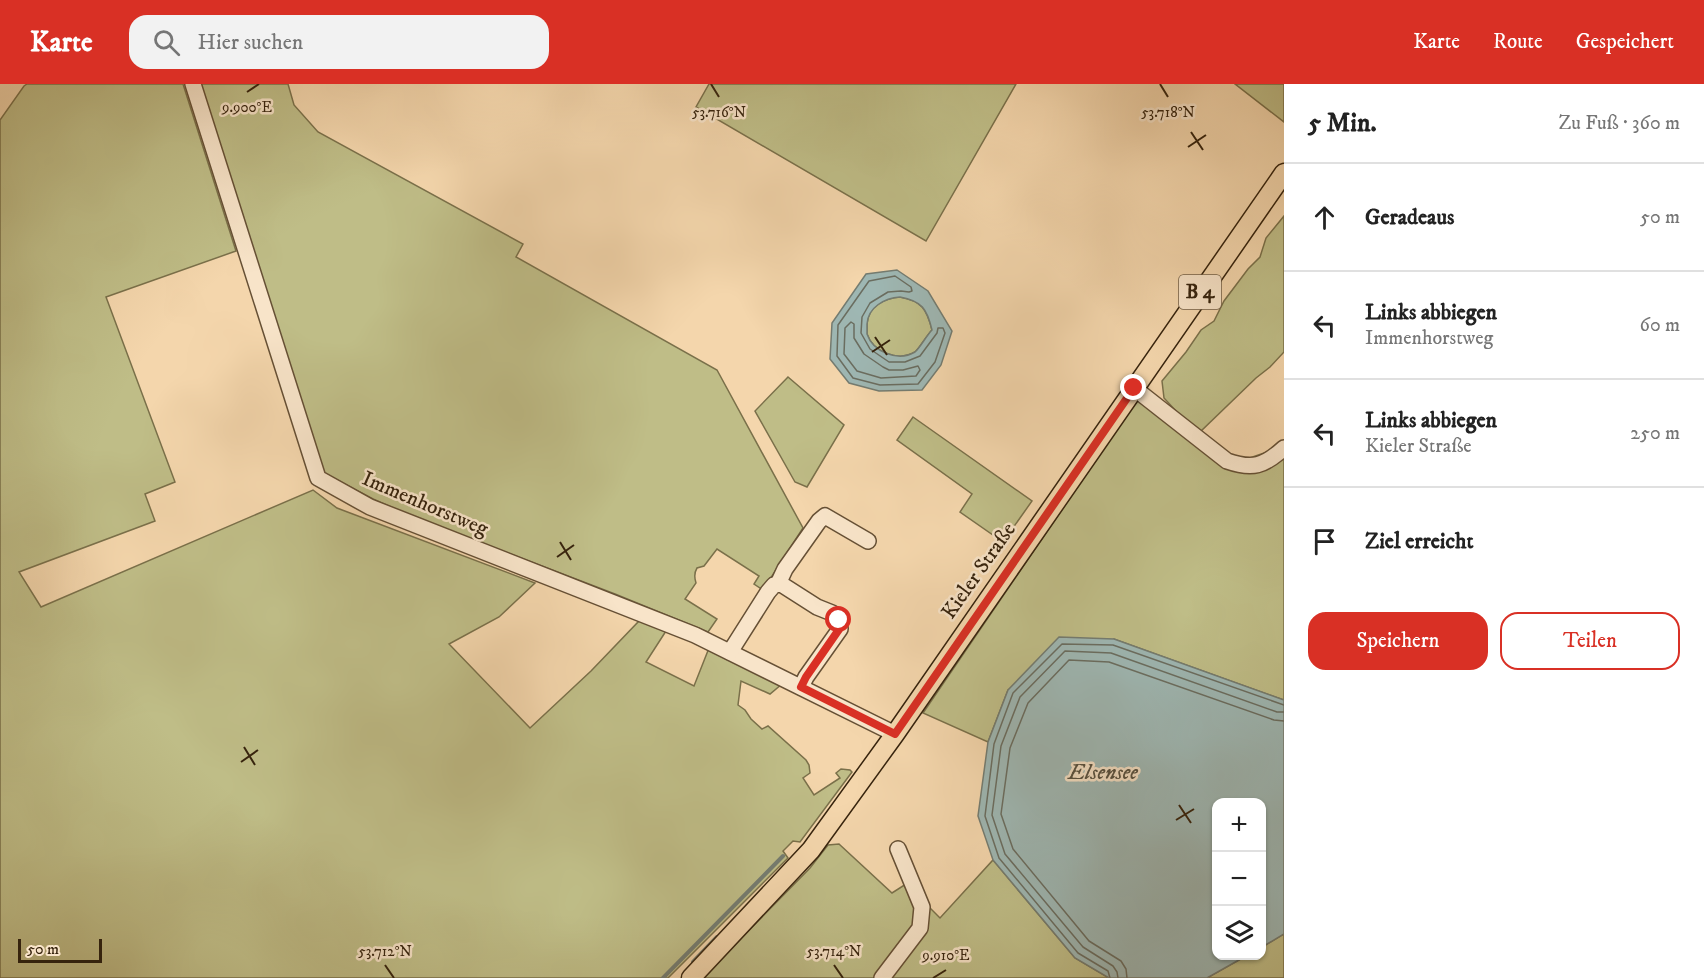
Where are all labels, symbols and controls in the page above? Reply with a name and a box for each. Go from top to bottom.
search box [129,15,549,69]
text: Karte [30,25,93,60]
icon: search [150,26,183,59]
text: Hier suchen [198,29,303,56]
text: Karte [1413,29,1460,55]
text: Route [1493,29,1543,55]
text: Gespeichert [1576,29,1674,55]
text: 9.900°E [221,98,272,117]
text: 53.716°N [692,103,746,122]
text: 53.718°N [1141,103,1195,122]
text: 5 Min. [1308,107,1377,140]
text: Zu Fuß · 360 m [1558,111,1680,136]
icon: ahead [1308,201,1341,234]
text: Geradeaus [1365,204,1454,231]
text: 50 m [1640,205,1680,230]
road number: B 4 [1179,275,1221,309]
text: Links abbiegen [1365,299,1497,326]
icon: left [1308,309,1341,342]
text: 60 m [1640,313,1680,338]
text: Immenhorstweg [1365,326,1493,351]
route end [1120,374,1146,400]
text: Links abbiegen [1365,407,1497,434]
icon: left [1308,417,1341,450]
text: 250 m [1630,421,1680,446]
text: Kieler Straße [1365,434,1472,459]
street label: Immenhorstweg [358,466,493,543]
street label: Kieler Straße [936,517,1022,624]
icon: arrive [1308,525,1341,558]
text: Ziel erreicht [1365,528,1473,555]
route start [825,606,851,632]
button: Speichern [1308,612,1488,670]
button: Teilen [1500,612,1680,670]
water label: Elsensee [1066,759,1138,786]
map controls [1212,798,1266,960]
button: + [1212,798,1266,852]
button: − [1212,852,1266,906]
button: layers [1212,906,1266,960]
scale bar [18,936,102,964]
text: 50 m [27,939,59,959]
text: 53.712°N [358,942,412,961]
text: 53.714°N [807,942,861,961]
text: 9.910°E [921,946,970,965]

